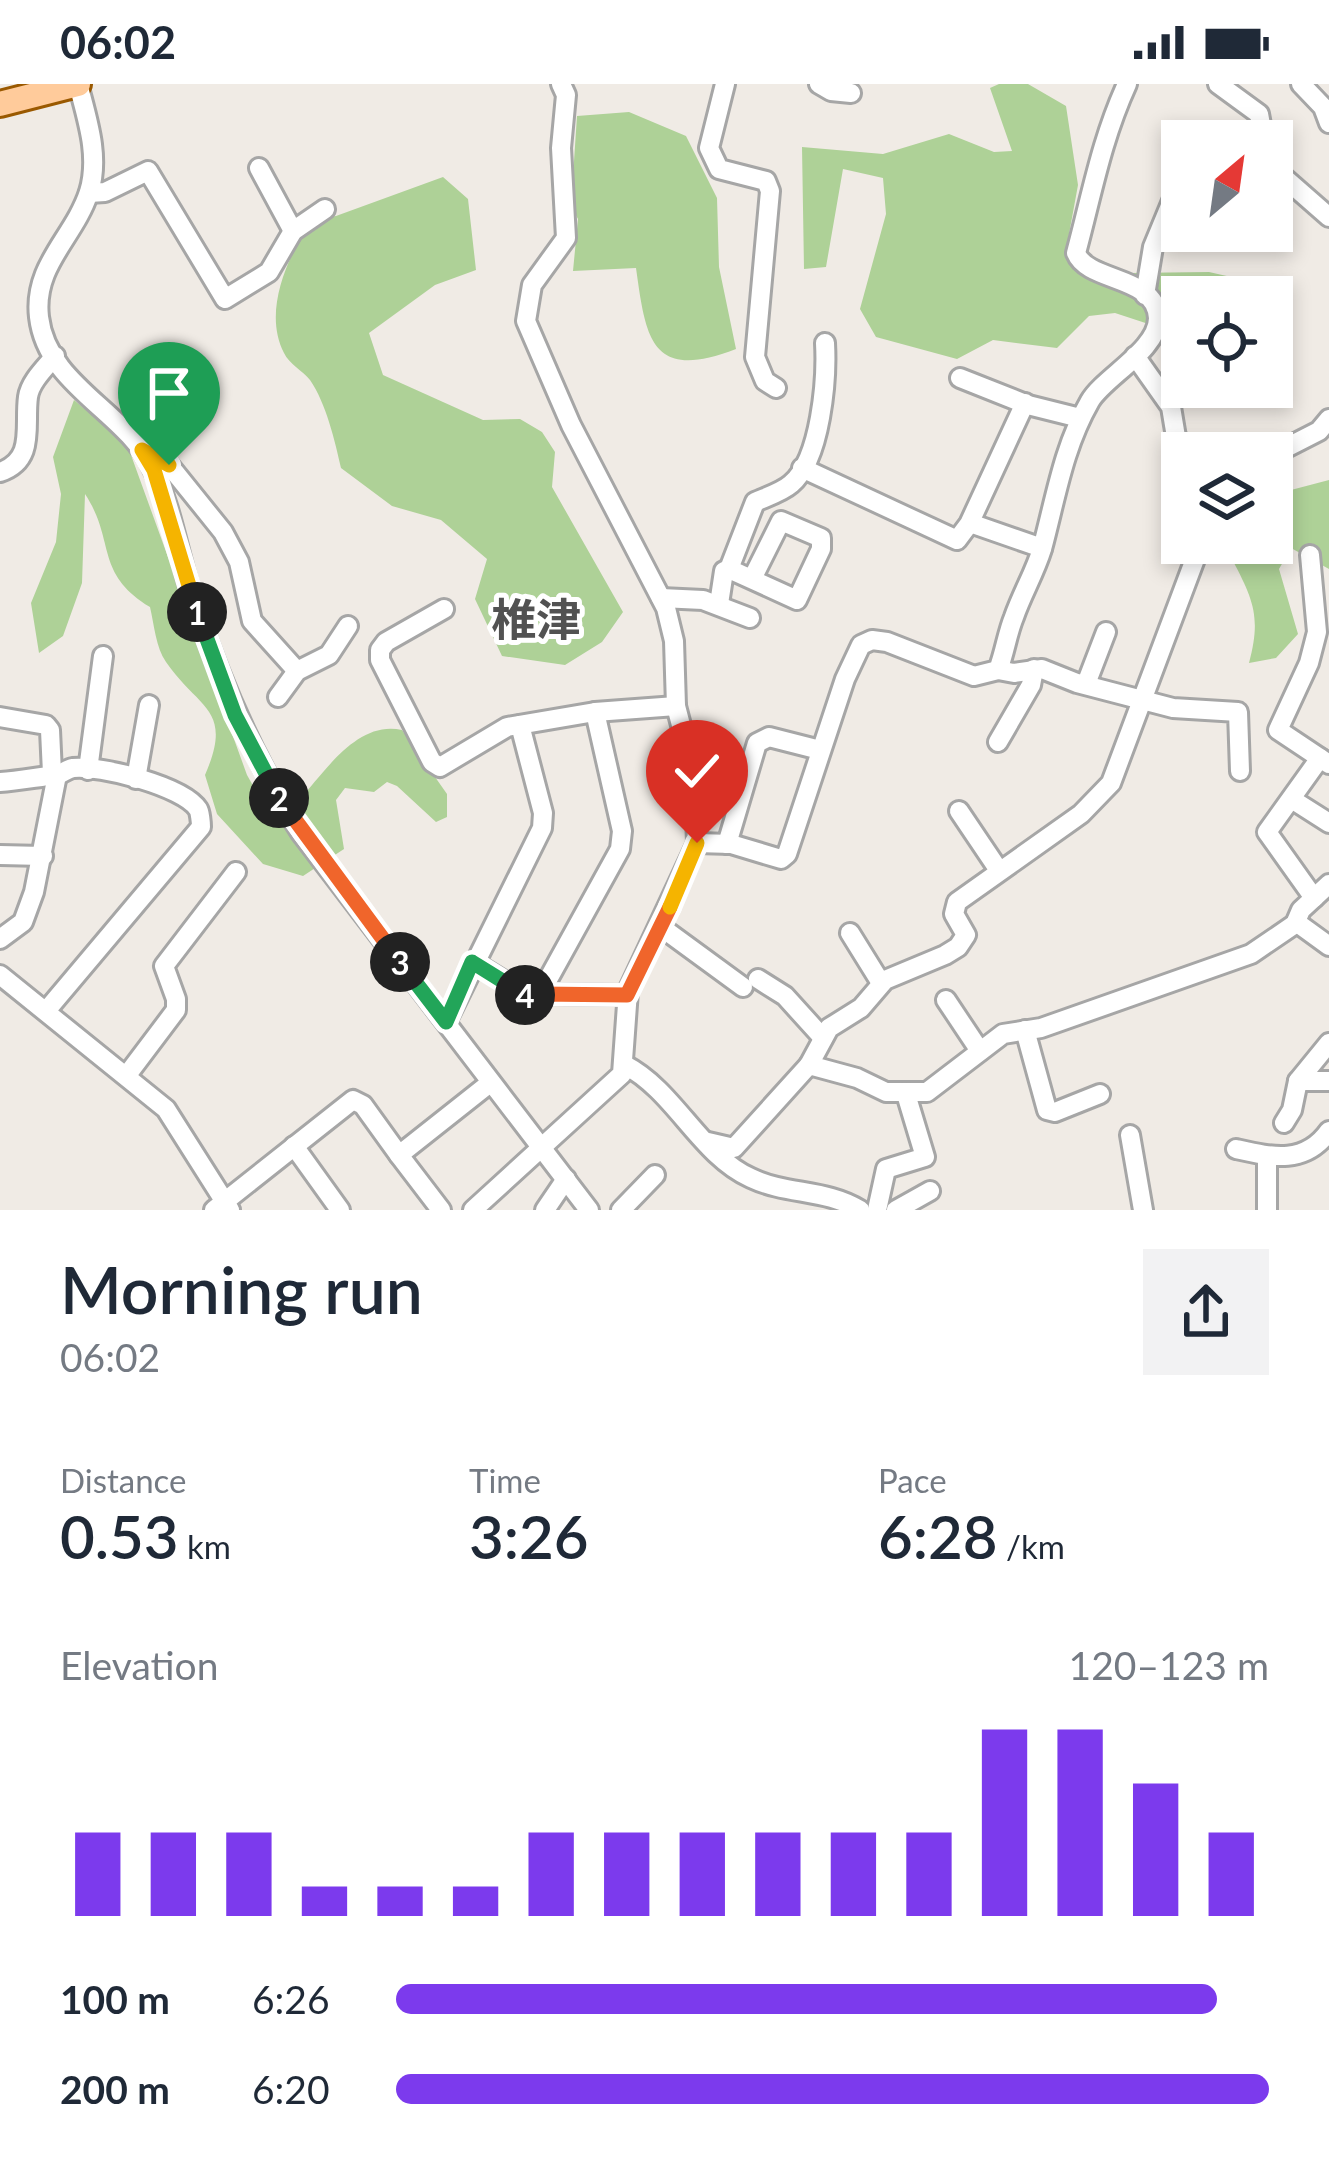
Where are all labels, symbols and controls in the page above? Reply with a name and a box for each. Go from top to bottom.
text: 06:02 [60,15,176,69]
north arrow [1161,120,1293,252]
map controls [1161,120,1293,564]
button: locate [1161,276,1293,408]
pin [118,342,220,465]
icon: arrive [136,360,202,426]
button: layers [1161,432,1293,564]
pin: 1 [167,582,227,642]
text: 1 [187,592,207,632]
district label: 椎津 [491,592,581,646]
pin [646,720,748,843]
icon: check [664,738,730,804]
pin: 2 [249,768,309,828]
text: 2 [269,778,289,818]
pin: 3 [370,932,430,992]
text: 3 [390,942,410,982]
pin: 4 [495,965,555,1025]
text: 4 [515,975,535,1015]
text: Morning run [60,1249,423,1328]
button: share [1143,1249,1269,1375]
text: 06:02 [60,1334,160,1380]
text: Distance [60,1460,187,1500]
text: Time [469,1460,541,1500]
text: Pace [878,1460,947,1500]
text: 0.53 [60,1500,179,1572]
text: 3:26 [469,1500,589,1572]
text: 6:28 [878,1500,998,1572]
text: km [179,1526,231,1566]
text: /km [998,1526,1065,1566]
text: Elevation [60,1642,218,1688]
text: 120–123 m [1069,1642,1269,1688]
text: 100 m [60,1976,170,2022]
text: 6:26 [252,1976,330,2022]
text: 200 m [60,2066,170,2112]
text: 6:20 [252,2066,330,2112]

